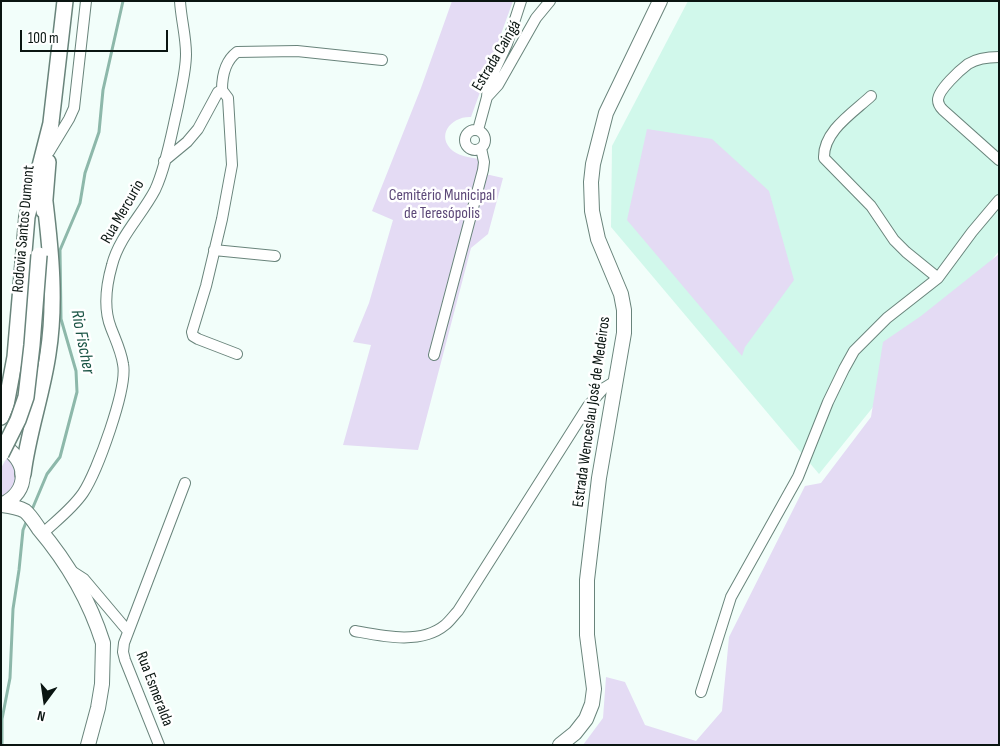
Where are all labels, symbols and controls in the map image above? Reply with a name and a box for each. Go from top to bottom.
street label: Estrada Caingá [468,17,526,95]
scale bar [22,20,170,52]
text: 100 m [28,29,59,48]
street label: Rodovia Santos Dumont [9,164,39,294]
street label: Rua Mercurio [97,177,149,247]
park label: Cemitério Municipal de Teresópolis [389,186,495,224]
water label: Rio Fischer [65,308,99,376]
street label: Estrada Wenceslau José de Medeiros [569,315,615,509]
street label: Rua Esmeralda [131,649,177,729]
north arrow [20,676,70,726]
text: N [36,707,47,725]

